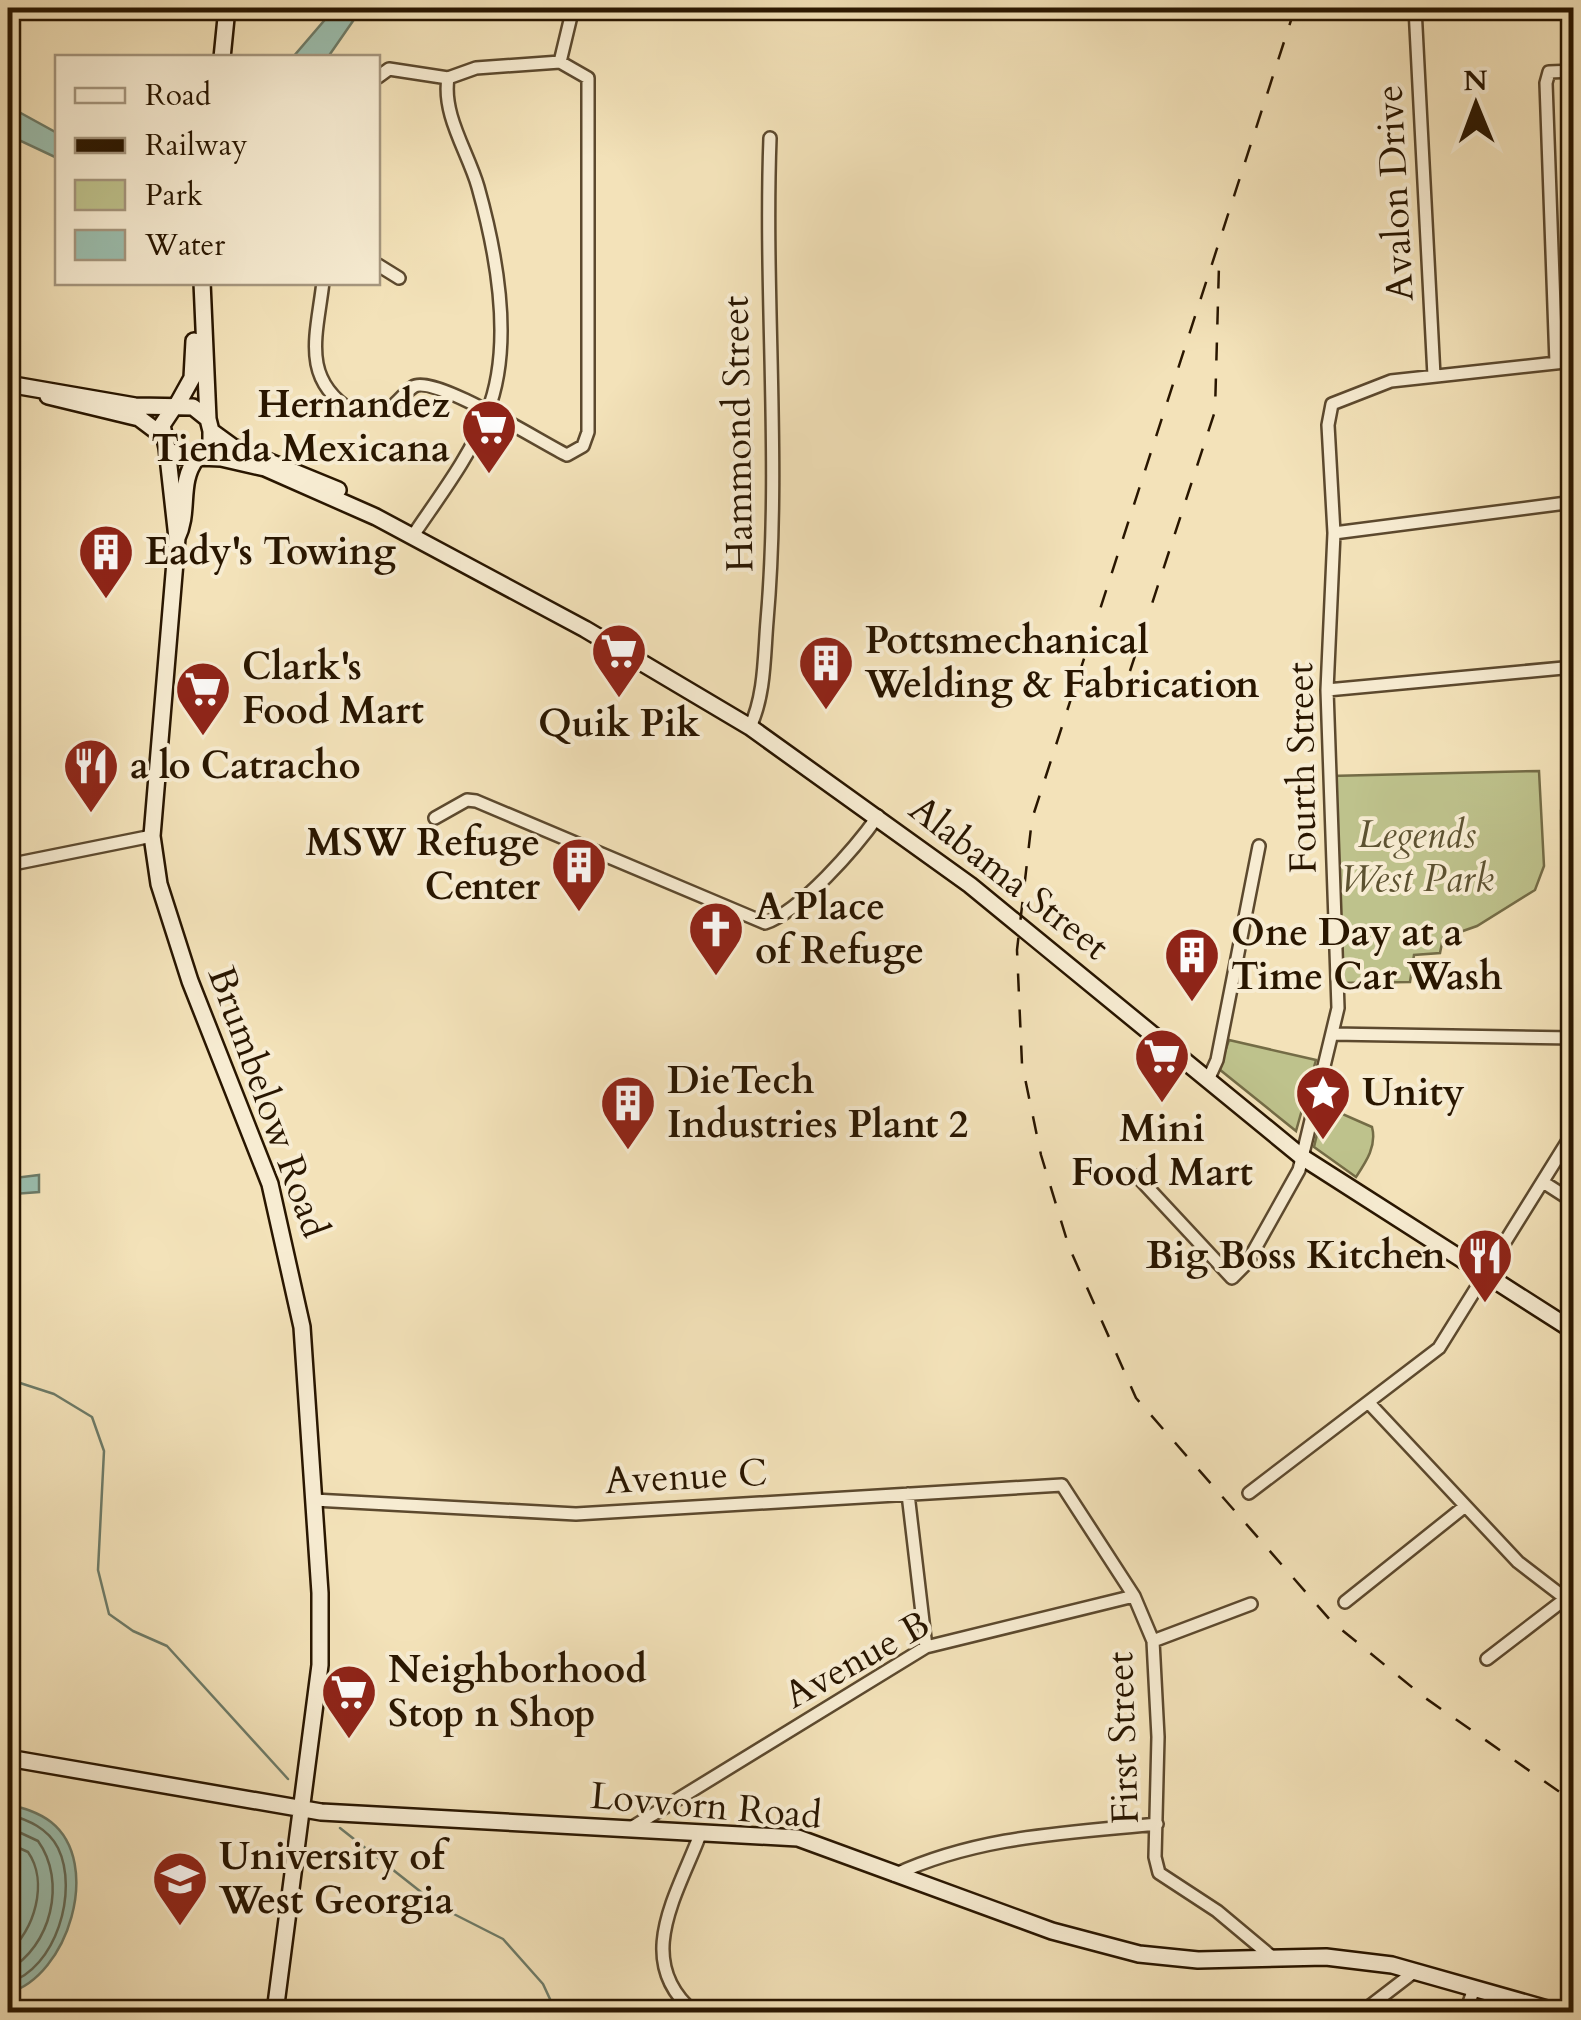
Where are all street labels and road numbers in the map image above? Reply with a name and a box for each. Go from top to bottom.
street label: Avalon Drive [1363,83,1427,303]
street label: Hammond Street [710,295,766,573]
street label: Fourth Street [1274,662,1330,874]
street label: Alabama Street [898,784,1120,972]
street label: Brumbelow Road [195,959,341,1245]
street label: Avenue C [604,1447,768,1507]
street label: Avenue B [775,1599,939,1721]
street label: First Street [1094,1651,1152,1825]
street label: Lovvorn Road [588,1770,824,1842]

